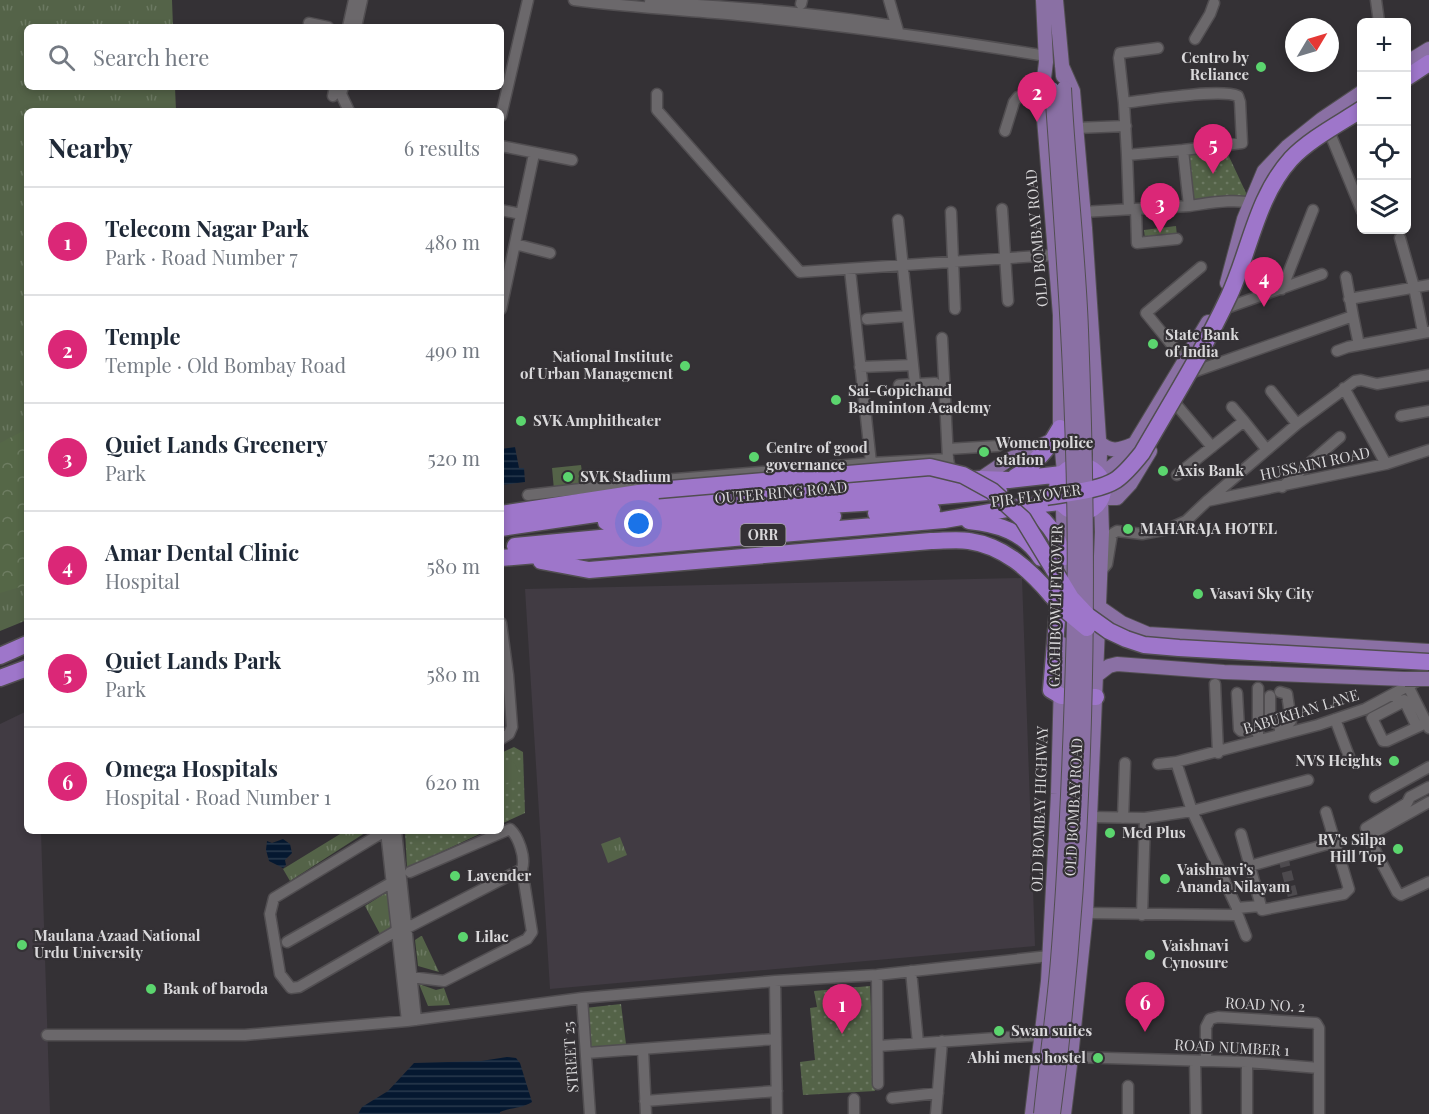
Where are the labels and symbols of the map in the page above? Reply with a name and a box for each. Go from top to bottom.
north arrow [1285,18,1339,72]
place label: Centro by Reliance [1181,47,1249,84]
marker: Centro by Reliance [1254,60,1268,74]
pin: 2 [1018,72,1056,122]
pin: 5 [1194,124,1232,174]
street label: OLD BOMBAY ROAD [1020,168,1052,308]
pin: 3 [1140,184,1180,233]
pin: 4 [1244,258,1284,307]
place label: State Bank of India [1165,324,1239,361]
marker: State Bank of India [1146,337,1160,351]
place label: National Institute of Urban Management [520,346,674,383]
marker: National Institute of Urban Management [678,359,692,373]
place label: Sai-Gopichand Badminton Academy [848,380,991,417]
marker: Sai-Gopichand Badminton Academy [829,393,843,407]
place label: SVK Amphitheater [533,410,661,430]
marker: SVK Amphitheater [514,414,528,428]
place label: Women police station [995,432,1094,469]
place label: Centre of good governance [766,437,868,474]
street label: HUSSAINI ROAD [1258,442,1372,484]
marker: Women police station [977,445,991,459]
marker: Centre of good governance [747,450,761,464]
place label: Axis Bank [1174,460,1244,480]
marker: Axis Bank [1156,464,1170,478]
place label: SVK Stadium [580,466,671,486]
marker: SVK Stadium [561,470,575,484]
street label: OUTER RING ROAD [714,476,848,508]
street label: PJR FLYOVER [989,479,1083,511]
your location [624,509,653,538]
place label: MAHARAJA HOTEL [1140,518,1277,538]
marker: MAHARAJA HOTEL [1121,522,1135,536]
road number: ORR [740,524,786,546]
street label: GACHIBOWLI FLYOVER [1044,524,1066,687]
place label: Vasavi Sky City [1209,583,1314,603]
marker: Vasavi Sky City [1191,587,1205,601]
street label: BABUKHAN LANE [1240,684,1361,738]
street label: OLD BOMBAY HIGHWAY [1026,725,1052,892]
street label: OLD BOMBAY ROAD [1059,737,1087,877]
place label: NVS Heights [1295,750,1382,770]
marker: NVS Heights [1387,754,1401,768]
place label: Med Plus [1122,822,1186,842]
marker: Med Plus [1103,826,1117,840]
place label: RV's Silpa Hill Top [1318,829,1386,866]
marker: RV's Silpa Hill Top [1391,842,1405,856]
place label: Vaishnavi's Ananda Nilayam [1176,859,1290,896]
place label: Lavender [467,865,531,885]
marker: Lavender [448,869,462,883]
marker: Vaishnavi's Ananda Nilayam [1158,872,1172,886]
place label: Maulana Azaad National Urdu University [34,925,201,962]
place label: Lilac [475,926,509,946]
marker: Lilac [456,930,470,944]
place label: Vaishnavi Cynosure [1161,935,1229,972]
marker: Maulana Azaad National Urdu University [15,938,29,952]
marker: Vaishnavi Cynosure [1143,948,1157,962]
place label: Bank of baroda [163,978,268,998]
marker: Bank of baroda [144,982,158,996]
pin: 6 [1126,982,1164,1032]
pin: 1 [822,984,862,1034]
street label: ROAD NO. 2 [1224,992,1306,1016]
place label: Swan suites [1011,1020,1092,1040]
street label: STREET 25 [558,1021,582,1093]
marker: Swan suites [992,1024,1006,1038]
street label: ROAD NUMBER 1 [1174,1034,1291,1060]
place label: Abhi mens hostel [967,1047,1086,1067]
marker: Abhi mens hostel [1091,1051,1105,1065]

